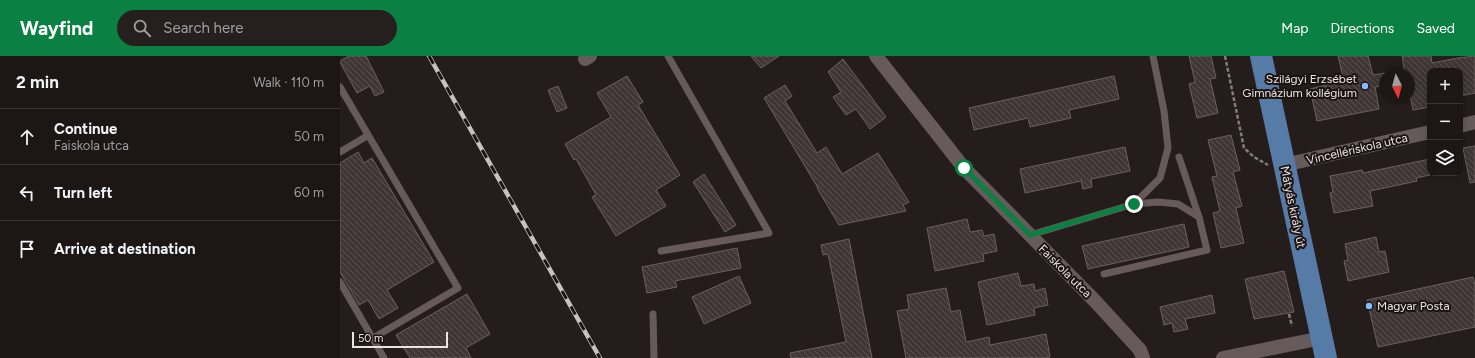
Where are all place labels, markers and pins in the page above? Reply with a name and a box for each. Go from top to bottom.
place label: Szilágyi Erzsébet Gimnázium kollégium [1242,72,1357,100]
marker: Szilágyi Erzsébet Gimnázium kollégium [1360,81,1370,91]
place label: Magyar Posta [1377,299,1450,313]
marker: Magyar Posta [1364,301,1374,311]

